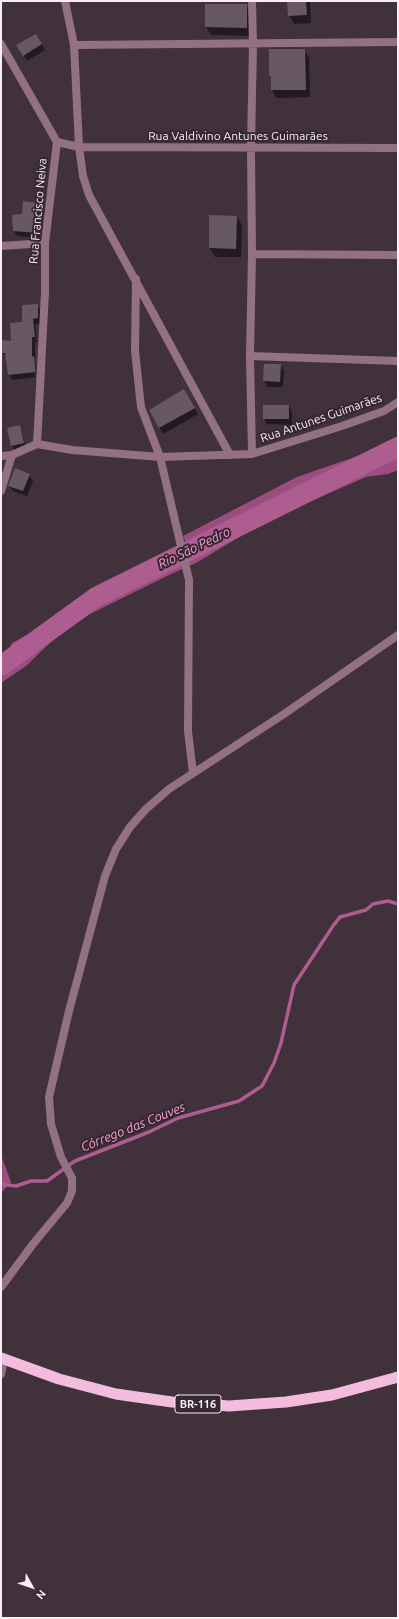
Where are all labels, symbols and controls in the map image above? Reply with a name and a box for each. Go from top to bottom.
street label: Rua Valdivino Antunes Guimarães [148,129,328,143]
street label: Rua Francisco Neiva [26,158,50,264]
street label: Rua Antunes Guimarães [258,390,384,446]
water label: Rio São Pedro [155,524,233,572]
water label: Córrego das Couves [79,1099,187,1155]
road number: BR-116 [175,1395,221,1413]
north arrow [12,1567,52,1607]
text: N [34,1588,48,1602]

